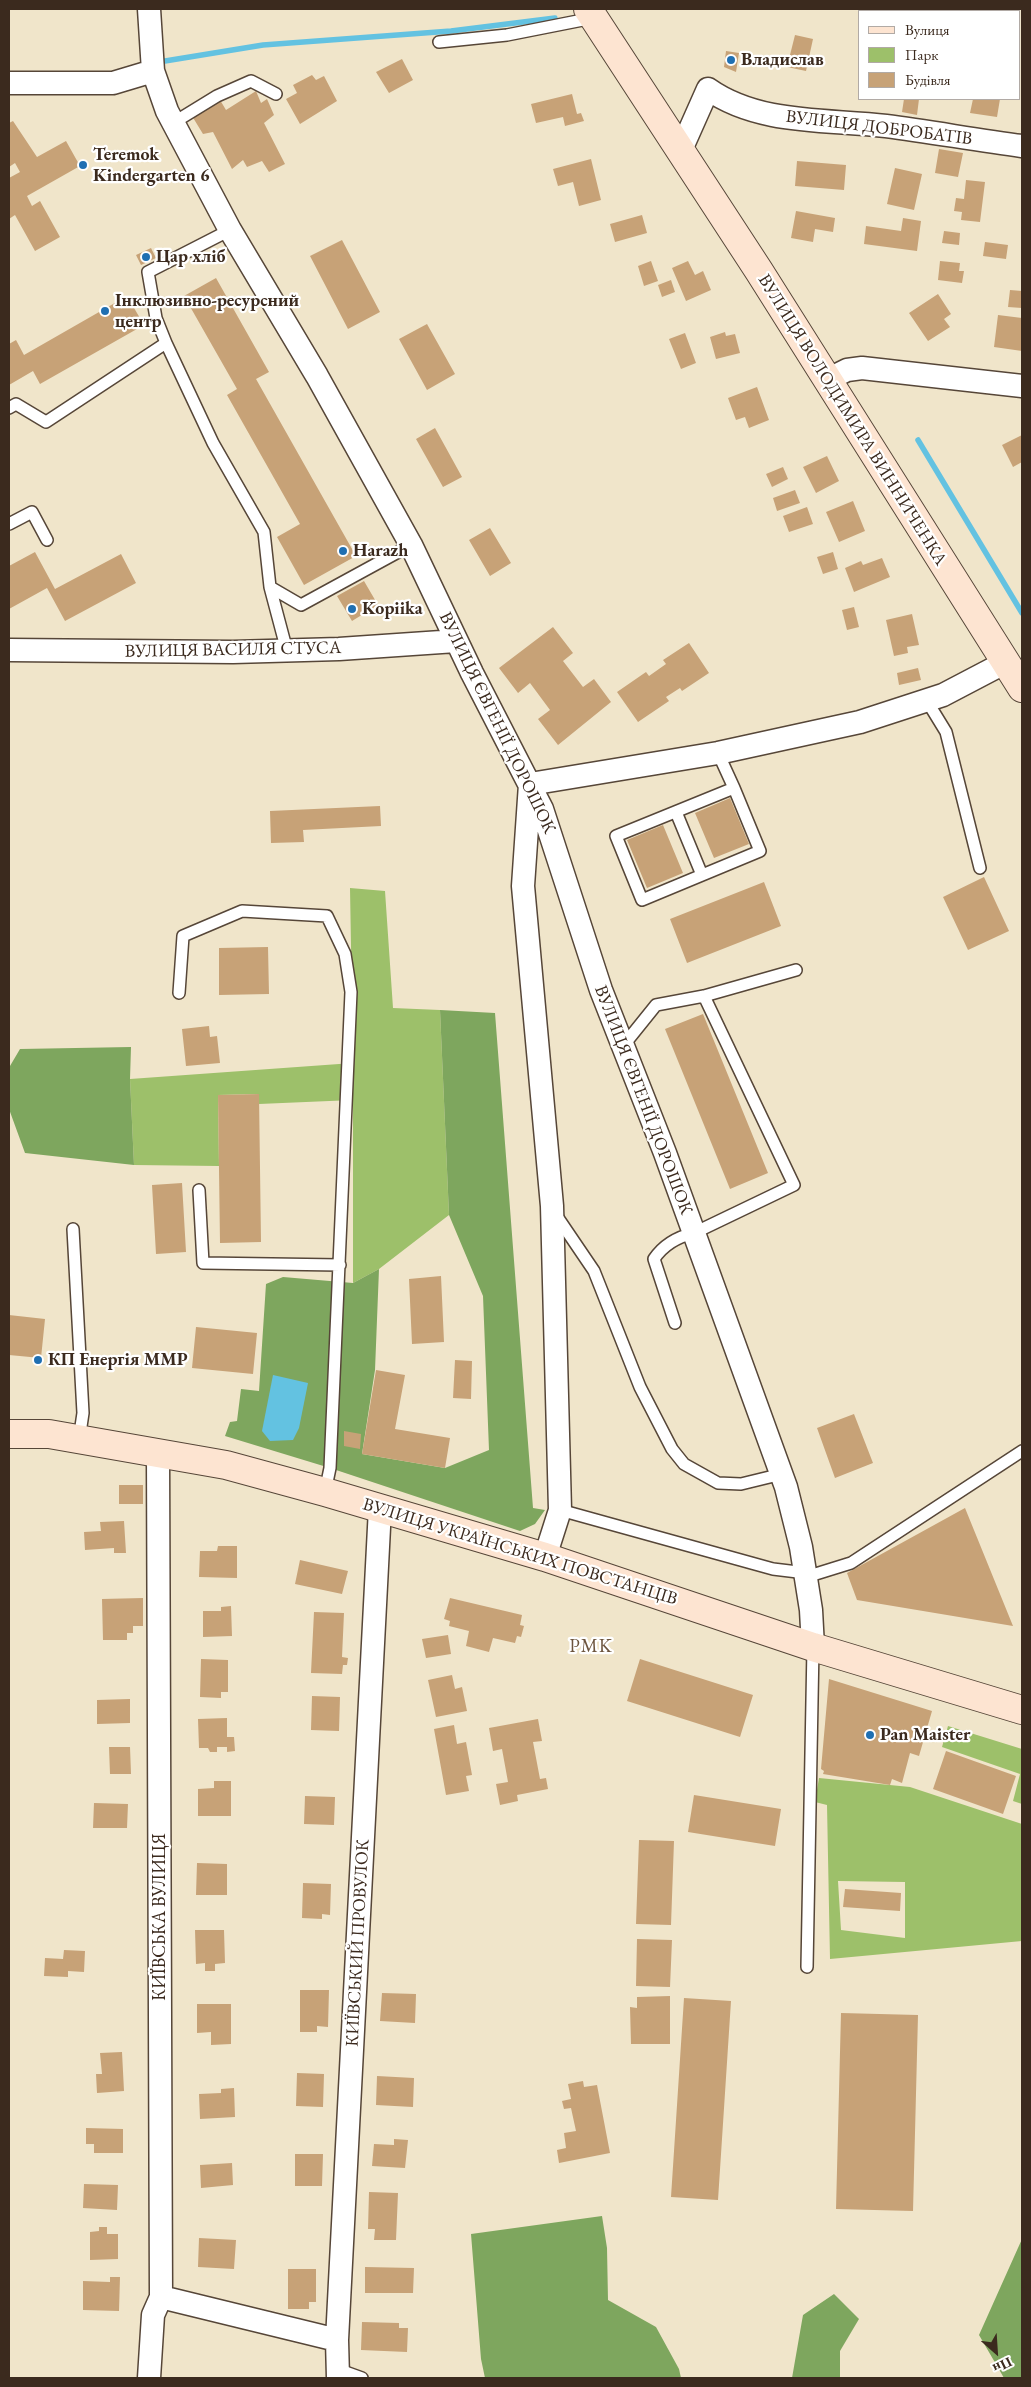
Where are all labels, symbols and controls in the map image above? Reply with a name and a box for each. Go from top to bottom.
legend [858,10,1021,100]
text: Вулиця [905,20,950,39]
text: Парк [905,45,938,64]
place label: Владислав [741,49,824,71]
marker: Владислав [725,54,737,66]
text: Будівля [905,70,951,89]
street label: ВУЛИЦЯ ДОБРОБАТІВ [785,106,973,150]
place label: Teremok Kindergarten 6 [93,144,209,186]
marker: Teremok Kindergarten 6 [77,159,89,171]
place label: Цар хліб [156,246,226,268]
marker: Цар хліб [140,251,152,263]
street label: ВУЛИЦЯ ВОЛОДИМИРА ВИННИЧЕНКА [753,270,951,570]
place label: Інклюзивно-ресурсний центр [115,290,299,332]
marker: Інклюзивно-ресурсний центр [99,305,111,317]
place label: Harazh [353,540,408,562]
marker: Harazh [337,545,349,557]
place label: Kopiika [362,598,423,620]
marker: Kopiika [346,603,358,615]
street label: ВУЛИЦЯ ЄВГЕНІЇ ДОРОШОК [434,609,560,837]
street label: ВУЛИЦЯ ВАСИЛЯ СТУСА [125,637,341,663]
street label: ВУЛИЦЯ ЄВГЕНІЇ ДОРОШОК [589,982,697,1218]
place label: КП Енергія ММР [48,1349,188,1371]
marker: КП Енергія ММР [32,1354,44,1366]
street label: ВУЛИЦЯ УКРАЇНСЬКИХ ПОВСТАНЦІВ [360,1494,680,1610]
district label: PMK [569,1636,613,1658]
place label: Pan Maister [880,1724,970,1746]
marker: Pan Maister [864,1729,876,1741]
street label: КИЇВСЬКА ВУЛИЦЯ [149,1833,171,2001]
street label: КИЇВСЬКИЙ ПРОВУЛОК [342,1839,374,2047]
north arrow [971,2327,1021,2377]
text: Пн [990,2353,1015,2378]

